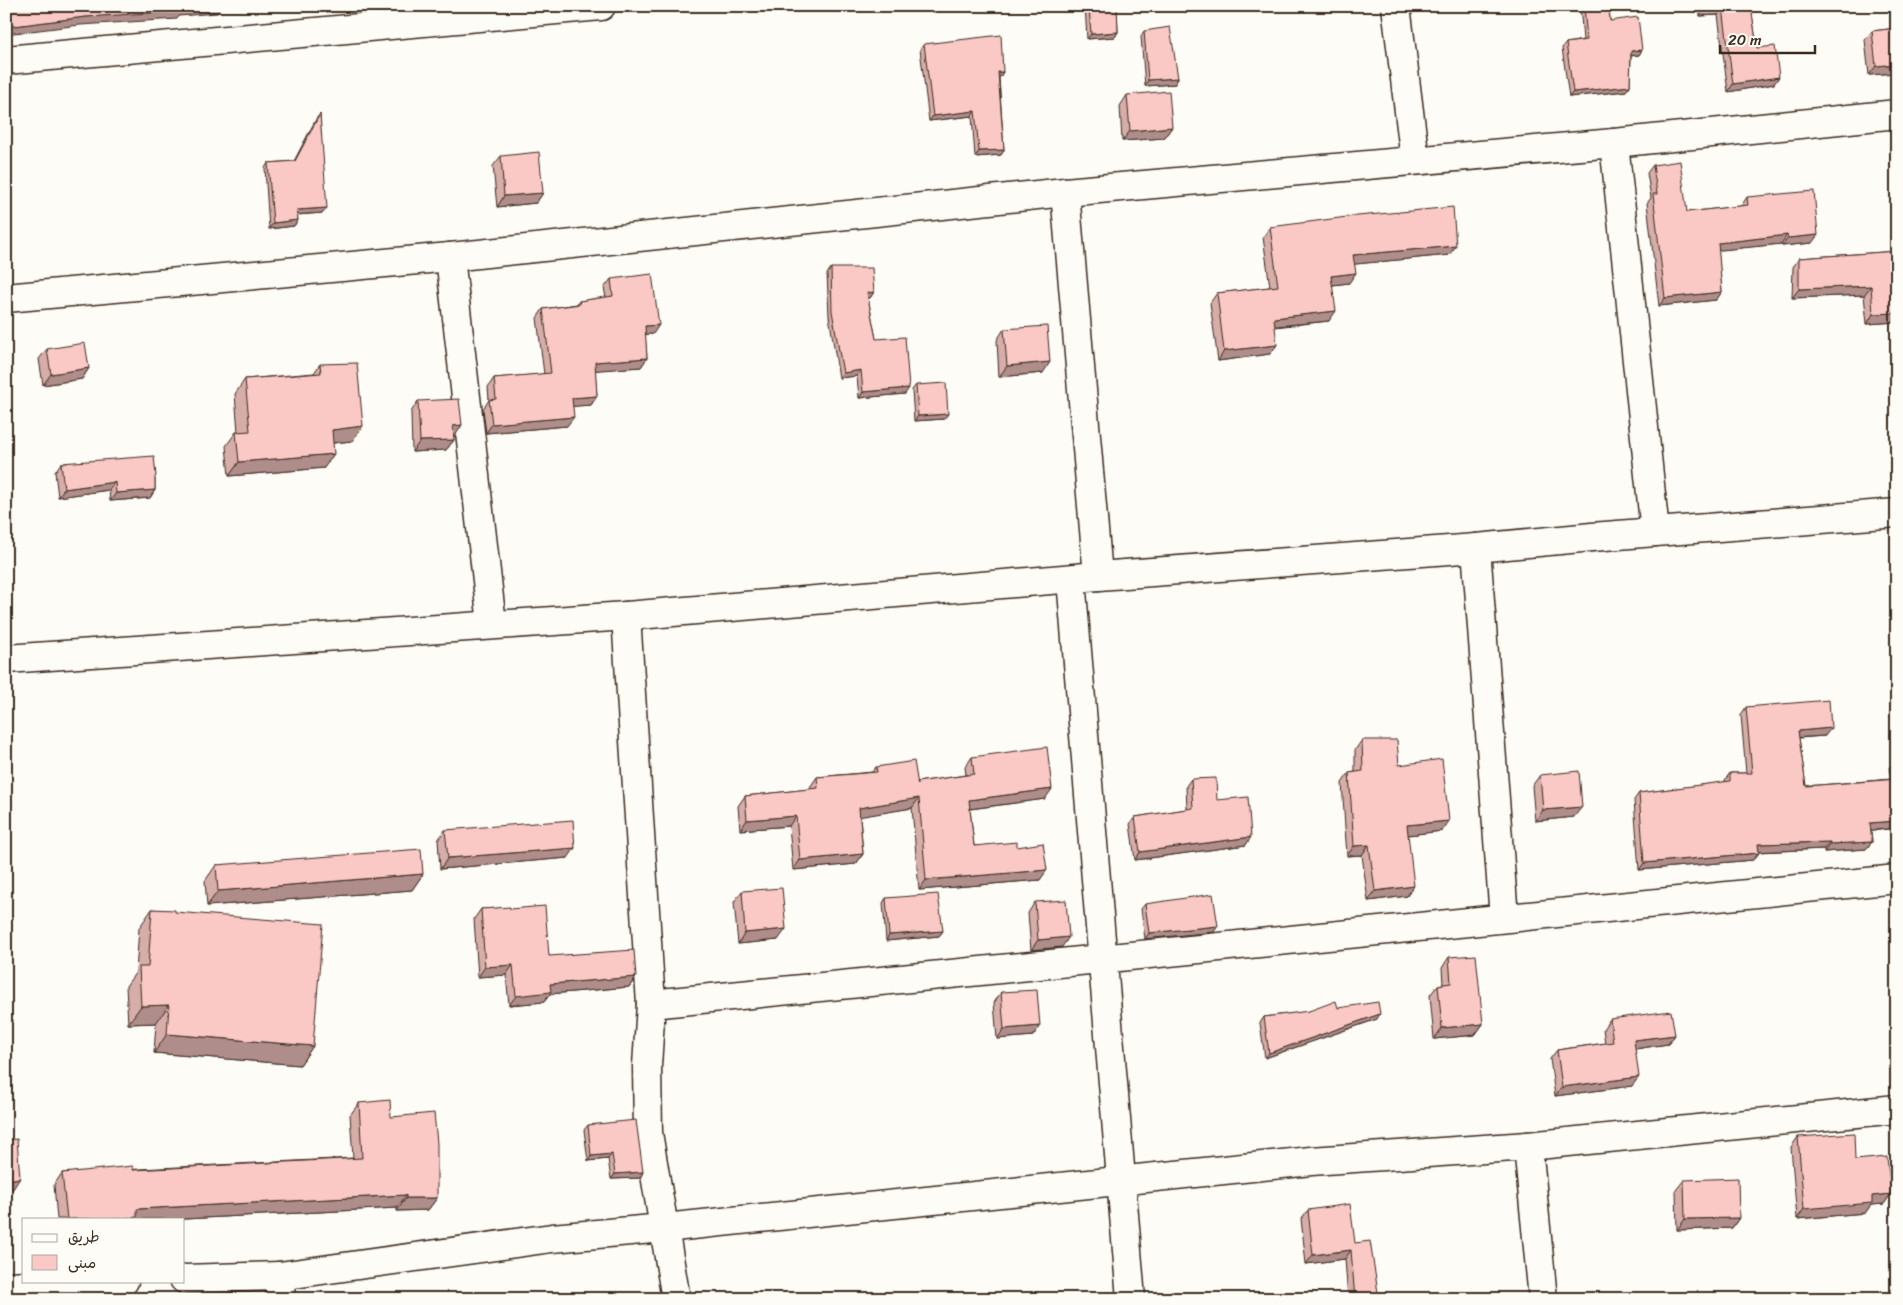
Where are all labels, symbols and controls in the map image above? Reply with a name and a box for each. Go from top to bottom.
scale bar [1720,22,1816,54]
text: 20 m [1728,27,1762,53]
legend [22,1218,185,1282]
text: طريق [68,1224,100,1250]
text: مبنى [68,1250,96,1276]

